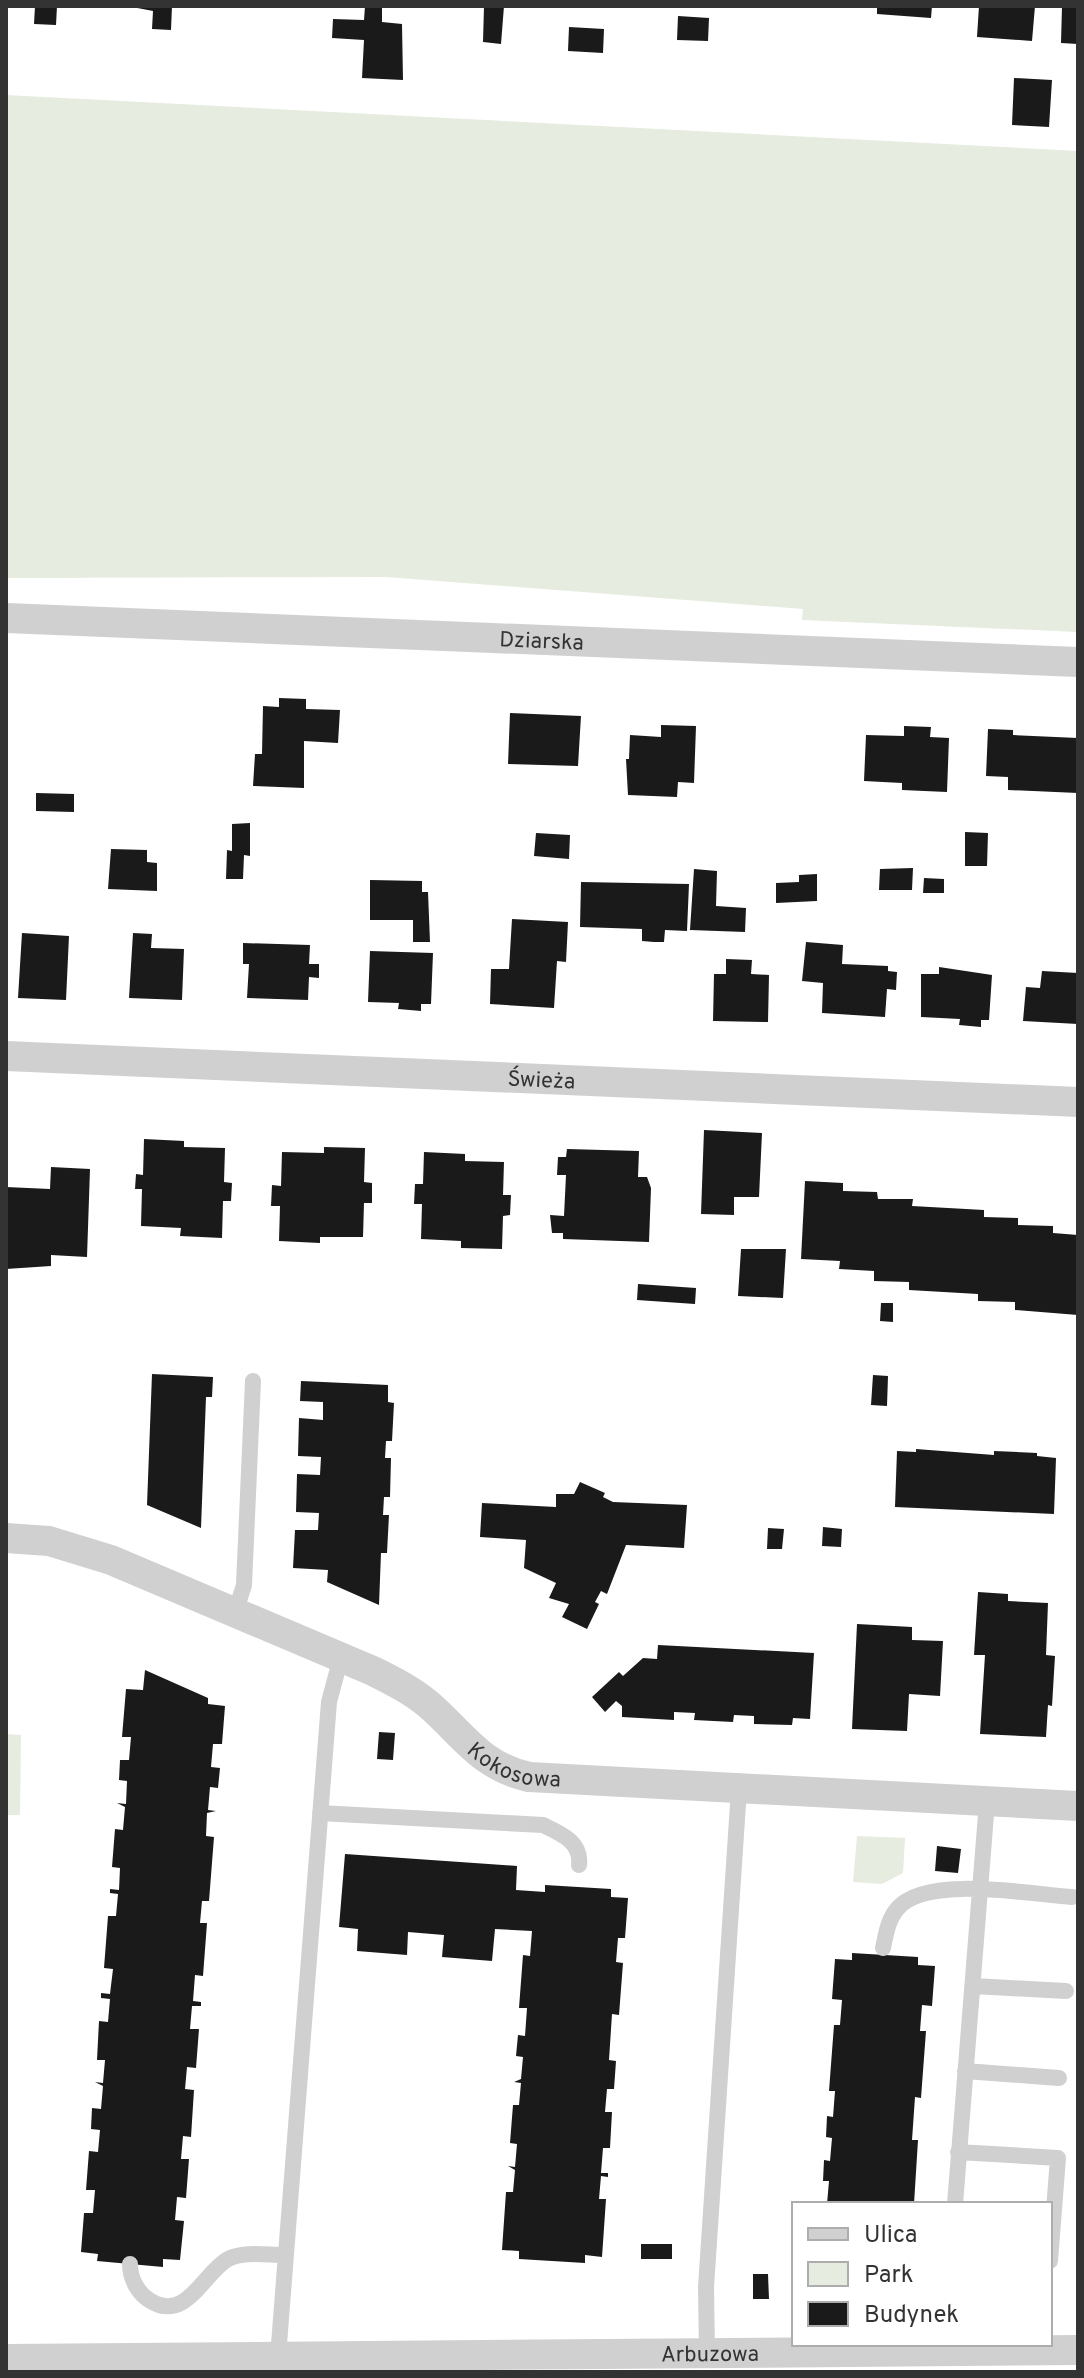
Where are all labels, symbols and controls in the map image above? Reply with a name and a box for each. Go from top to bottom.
street label: Dziarska [499,627,584,658]
street label: Świeża [507,1064,576,1096]
street label: Kokosowa [461,1737,561,1795]
legend [792,2202,1052,2346]
text: Ulica [864,2221,917,2251]
text: Park [864,2261,914,2291]
text: Budynek [864,2301,959,2331]
street label: Arbuzowa [661,2342,759,2370]

